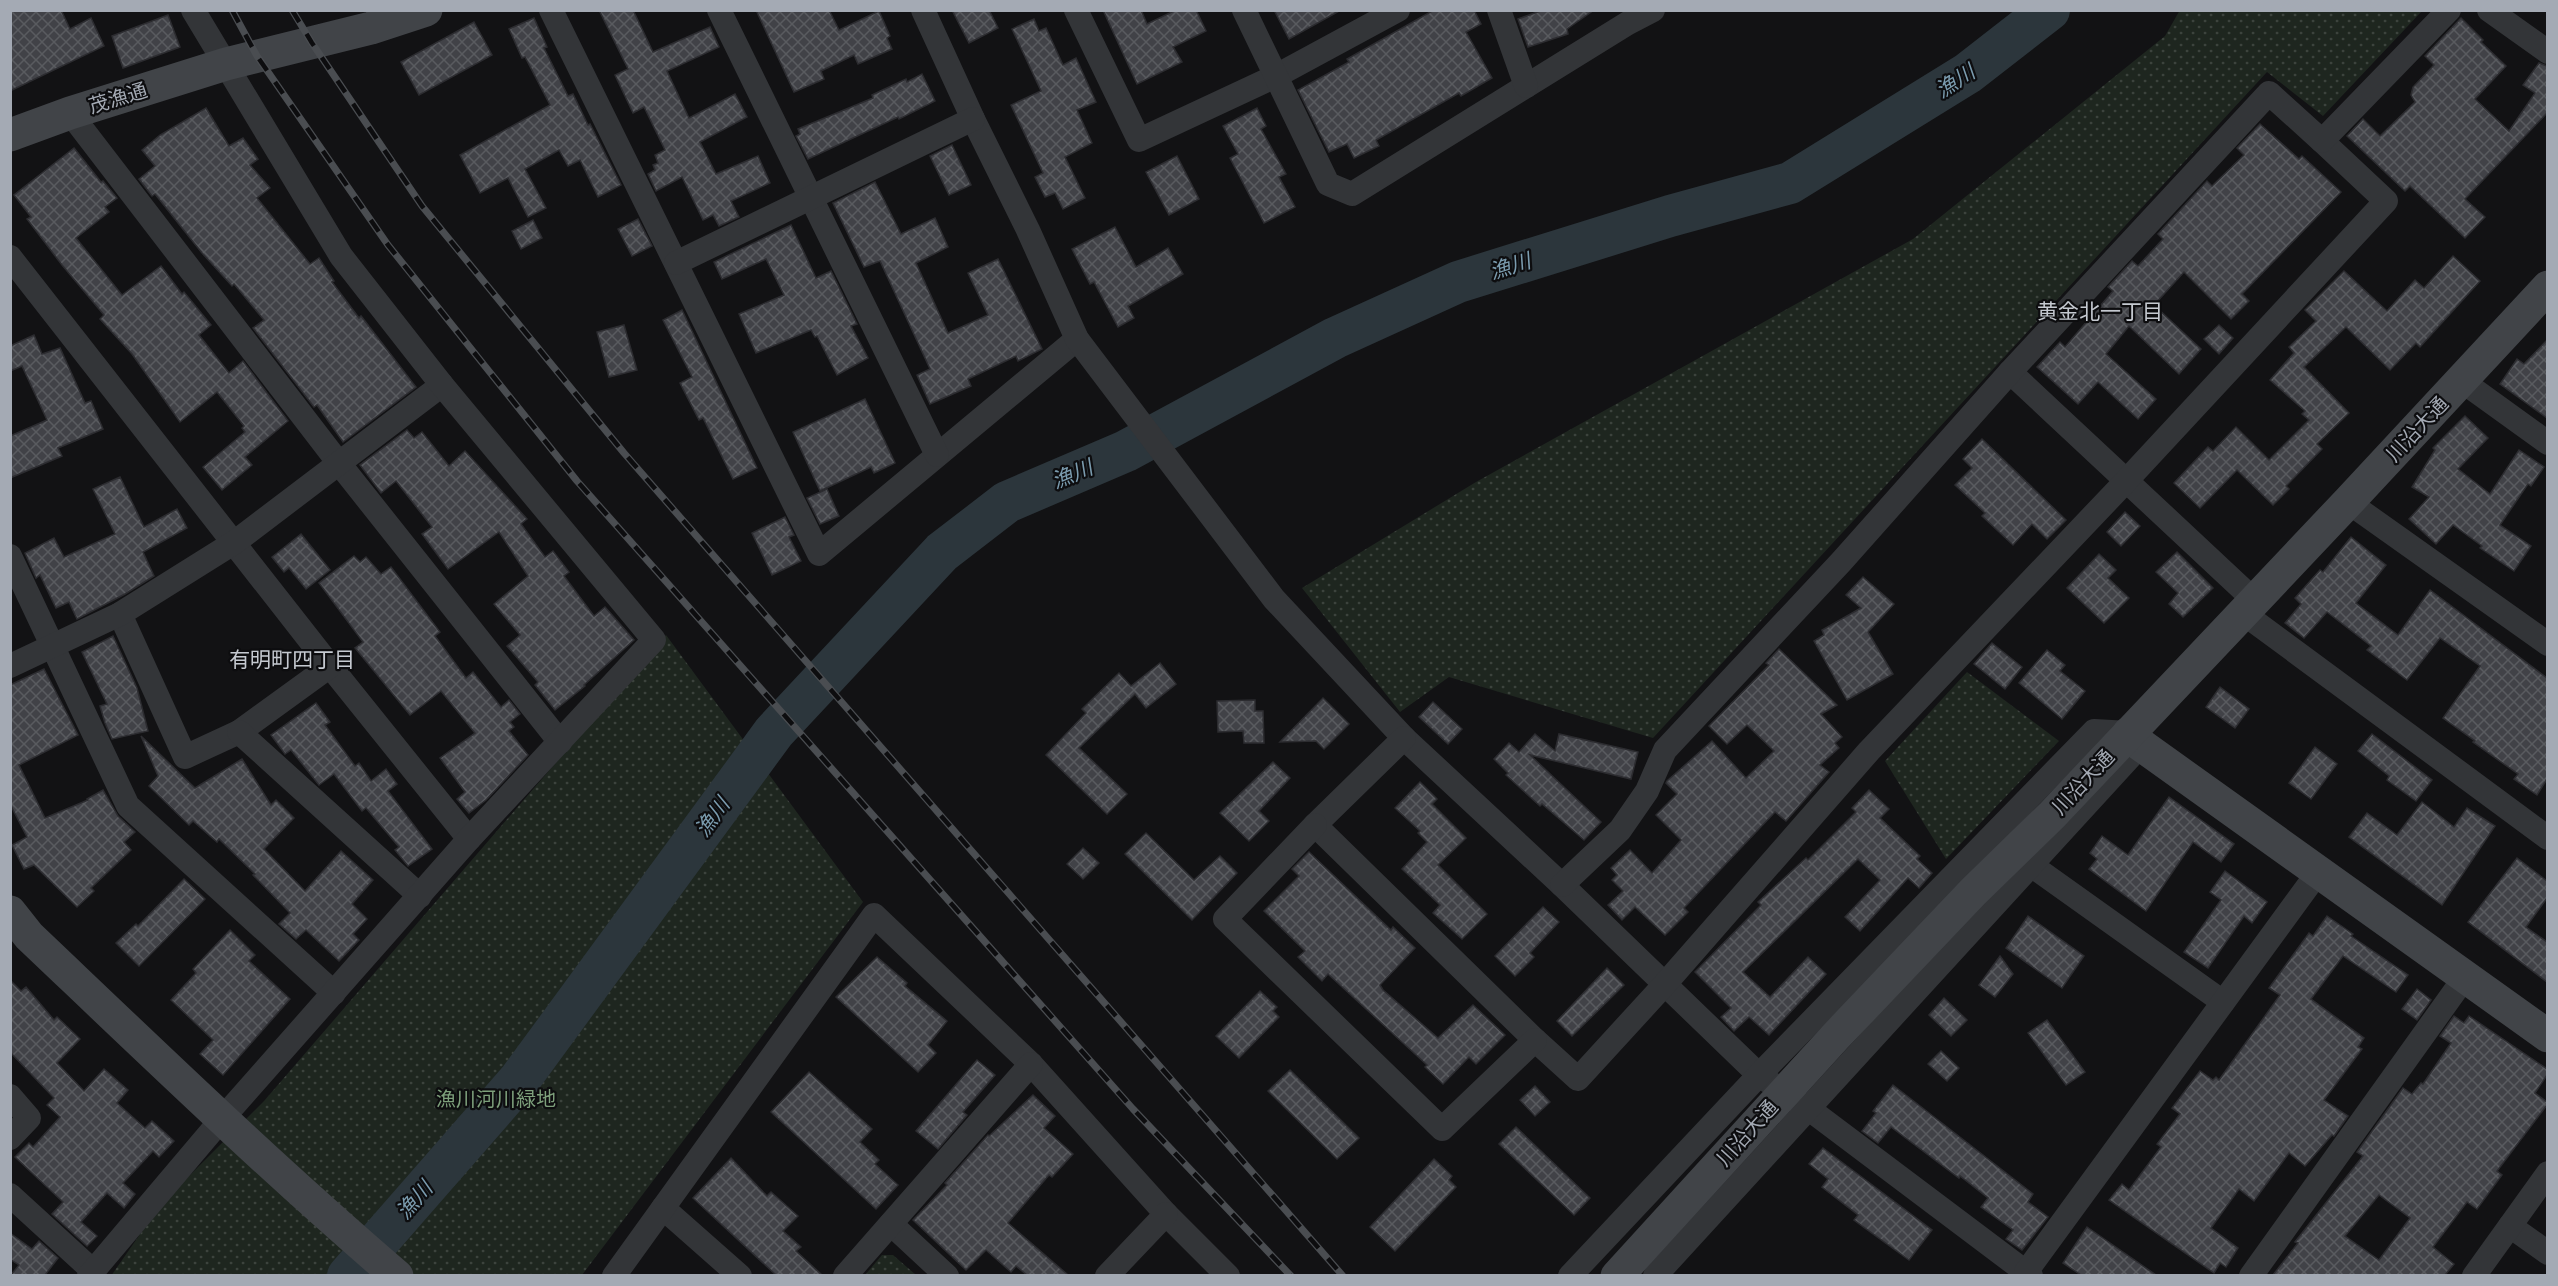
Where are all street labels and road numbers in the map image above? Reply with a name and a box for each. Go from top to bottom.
street label: 茂漁通 [86,78,150,118]
street label: 川沿大通 [2381,392,2453,466]
street label: 川沿大通 [2047,745,2119,819]
street label: 川沿大通 [1711,1095,1783,1171]

